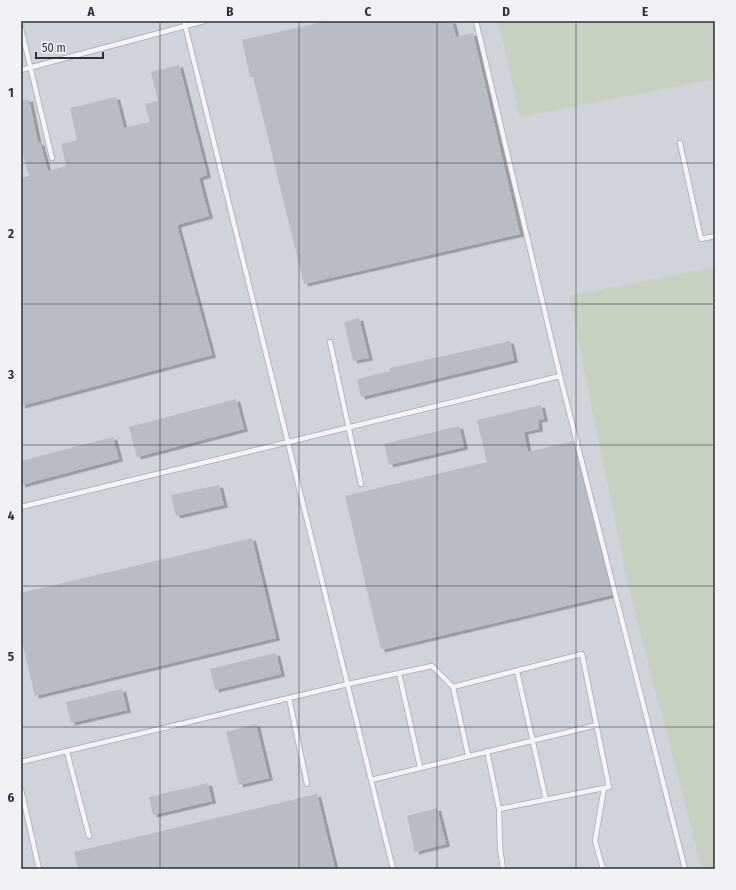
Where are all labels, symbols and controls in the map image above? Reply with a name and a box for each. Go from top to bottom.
text: A [86,4,95,19]
text: B [226,4,234,19]
text: C [365,4,372,19]
text: D [502,4,510,19]
text: E [642,4,648,19]
scale bar [36,34,103,60]
text: 50 m [42,41,66,55]
text: 1 [8,85,14,100]
text: 2 [7,226,14,241]
text: 3 [7,367,14,382]
text: 4 [8,508,15,523]
text: 5 [8,649,14,664]
text: 6 [8,790,15,805]

